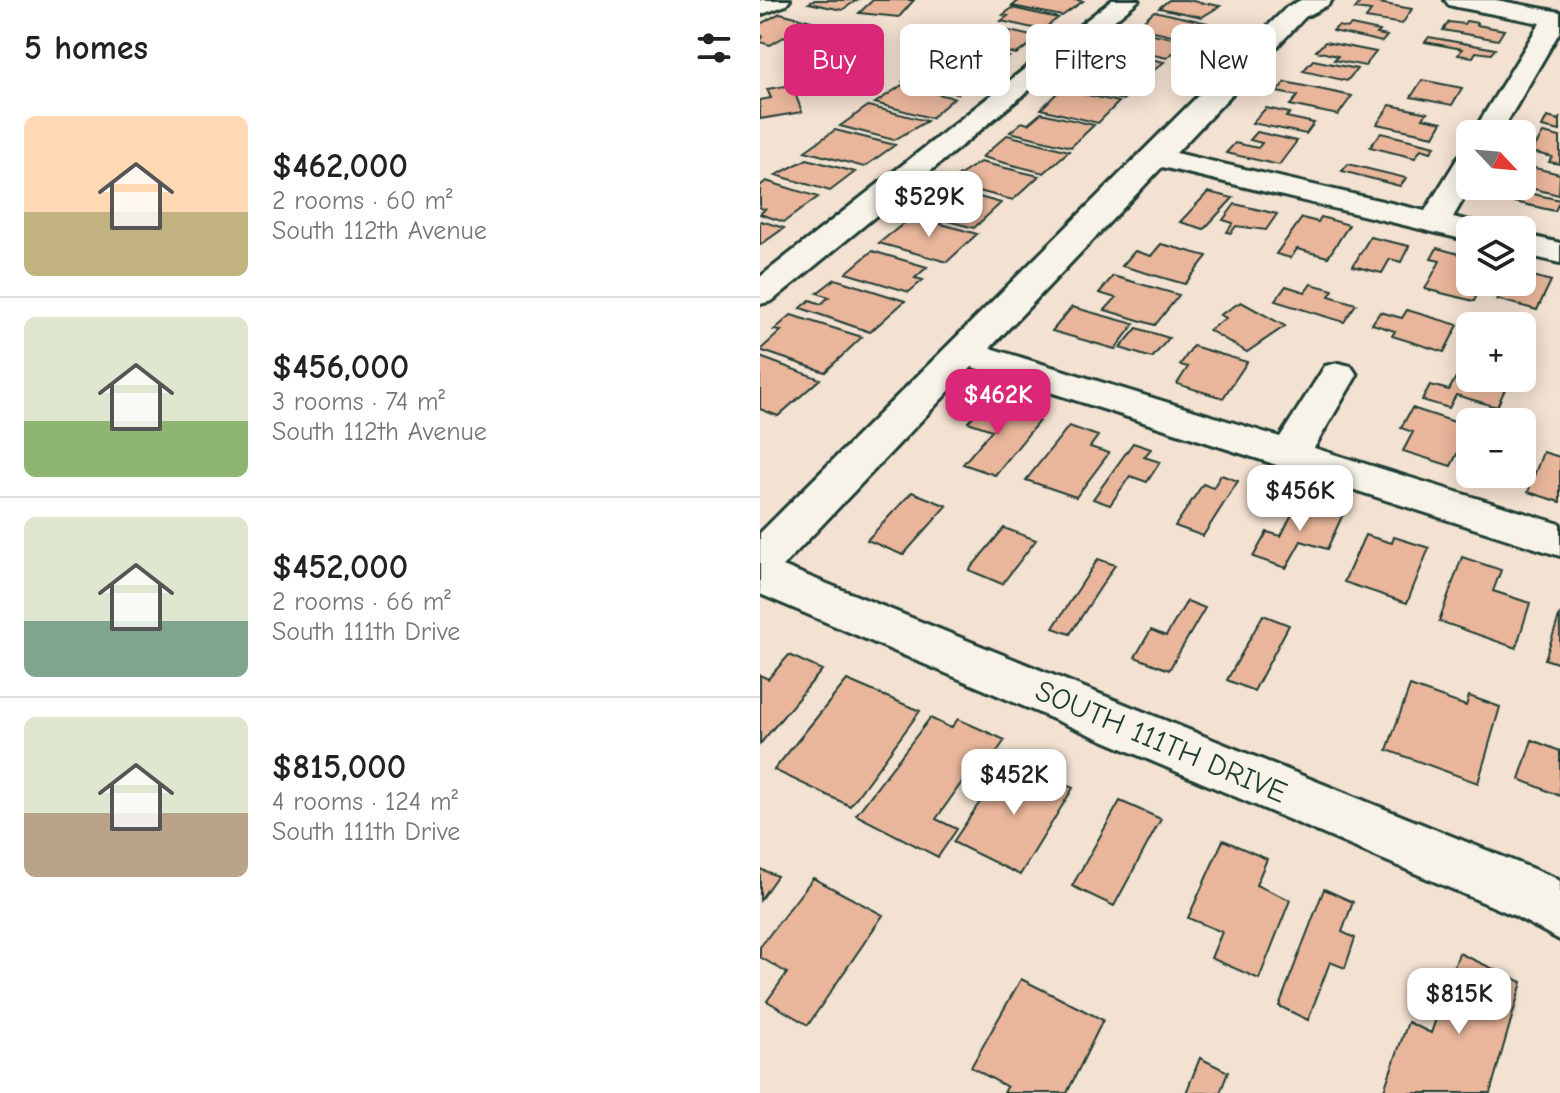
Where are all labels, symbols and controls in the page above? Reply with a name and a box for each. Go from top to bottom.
chip: Buy [784,24,884,96]
chip: Rent [900,24,1010,96]
chip: Filters [1026,24,1155,96]
chip: New [1171,24,1276,96]
icon: filters [692,26,736,70]
text: 5 homes [24,28,148,68]
north arrow [1456,120,1536,200]
map controls [1456,120,1536,488]
text: $462,000 [272,146,408,186]
icon: home [88,148,184,244]
pin: $529K [873,171,985,239]
text: $529K [894,182,964,212]
text: 2 rooms · 60 m² [272,186,453,216]
text: South 112th Avenue [272,216,487,246]
button: layers [1456,216,1536,296]
button: + [1456,312,1536,392]
text: $456,000 [272,347,409,387]
icon: home [88,349,184,445]
pin: $462K [942,369,1054,437]
text: $462K [963,380,1033,410]
text: 3 rooms · 74 m² [272,387,445,417]
button: − [1456,408,1536,488]
text: South 112th Avenue [272,417,487,447]
pin: $456K [1244,465,1356,533]
text: $456K [1265,476,1335,506]
text: $452,000 [272,547,408,587]
icon: home [88,549,184,645]
text: 2 rooms · 66 m² [272,587,451,617]
text: South 111th Drive [272,617,460,647]
street label: SOUTH 111TH DRIVE [1030,673,1292,811]
text: $815,000 [272,747,406,787]
icon: home [88,749,184,845]
pin: $452K [958,749,1070,817]
text: $452K [979,760,1049,790]
text: 4 rooms · 124 m² [272,787,458,817]
text: South 111th Drive [272,817,460,847]
pin: $815K [1403,968,1515,1036]
text: $815K [1425,979,1493,1009]

